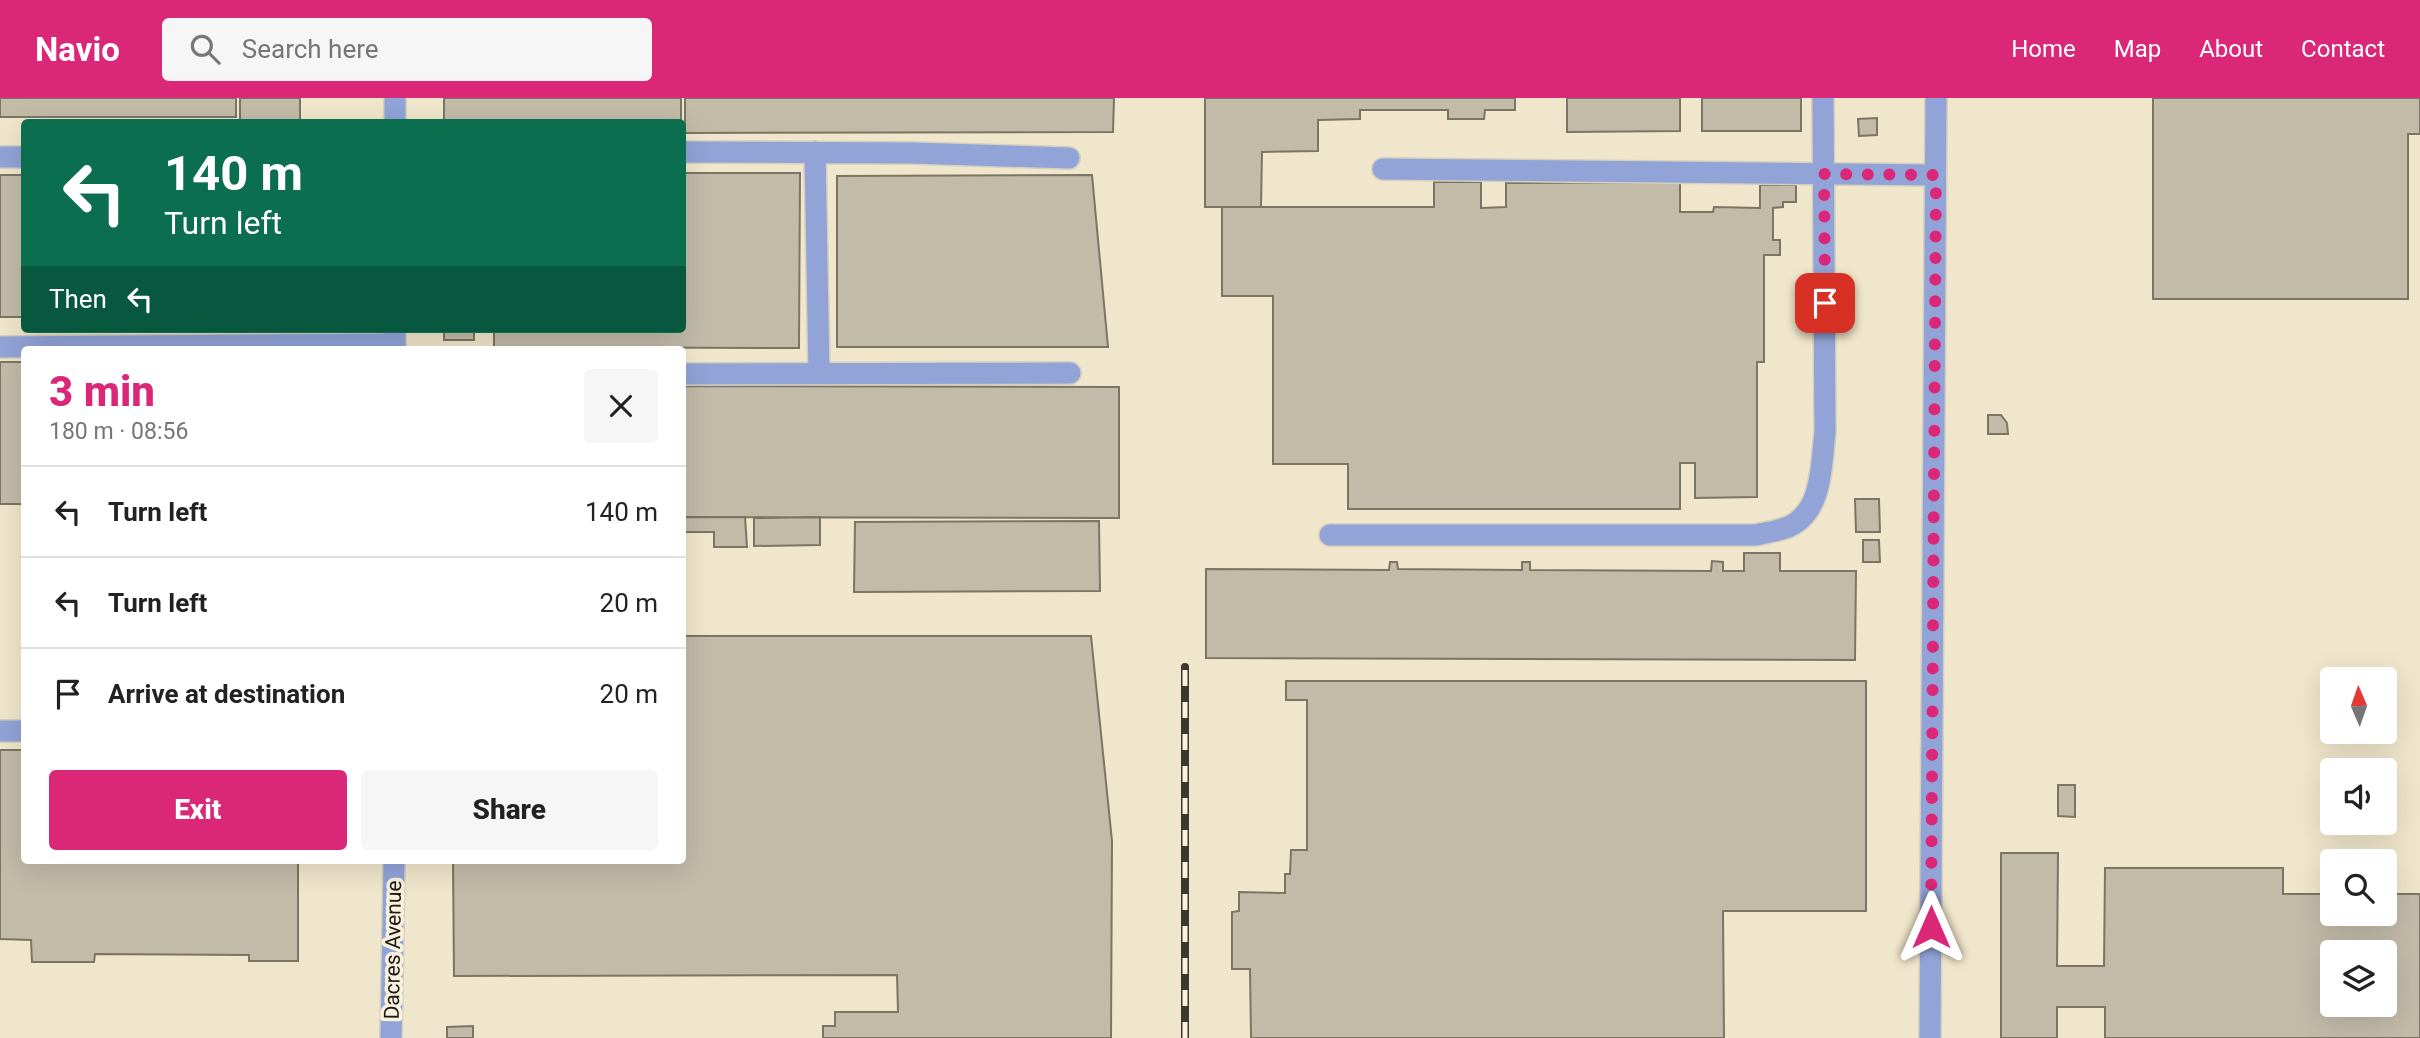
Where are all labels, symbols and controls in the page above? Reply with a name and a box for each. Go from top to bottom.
search box [162,18,652,81]
text: Navio [35,30,120,69]
icon: search [186,30,224,68]
text: Search here [242,34,379,64]
text: Home [2011,35,2076,63]
text: Map [2114,35,2161,63]
text: About [2199,35,2263,63]
text: Contact [2301,35,2385,63]
text: 140 m [164,145,303,202]
icon: left [49,147,140,238]
text: Turn left [164,204,282,242]
pin [1795,273,1855,333]
icon: left [121,280,159,318]
text: Then [49,284,107,314]
icon: arrive [1806,284,1844,322]
text: 3 min [49,367,155,416]
button: close [584,369,658,443]
text: 180 m · 08:56 [49,418,188,445]
icon: left [49,493,87,531]
text: Turn left [108,497,207,527]
text: 140 m [585,497,658,527]
icon: left [49,584,87,622]
text: Turn left [108,588,207,618]
text: 20 m [600,588,658,618]
north arrow [2320,667,2398,744]
map controls [2320,667,2397,1017]
icon: arrive [49,675,87,713]
text: Arrive at destination [108,679,345,709]
text: 20 m [600,679,658,709]
button: sound [2320,758,2397,835]
button: Exit [49,770,347,850]
button: Share [361,770,658,850]
button: search [2320,849,2397,926]
street label: Dacres Avenue [380,880,406,1020]
position arrow [1894,890,1968,964]
button: layers [2320,940,2397,1017]

